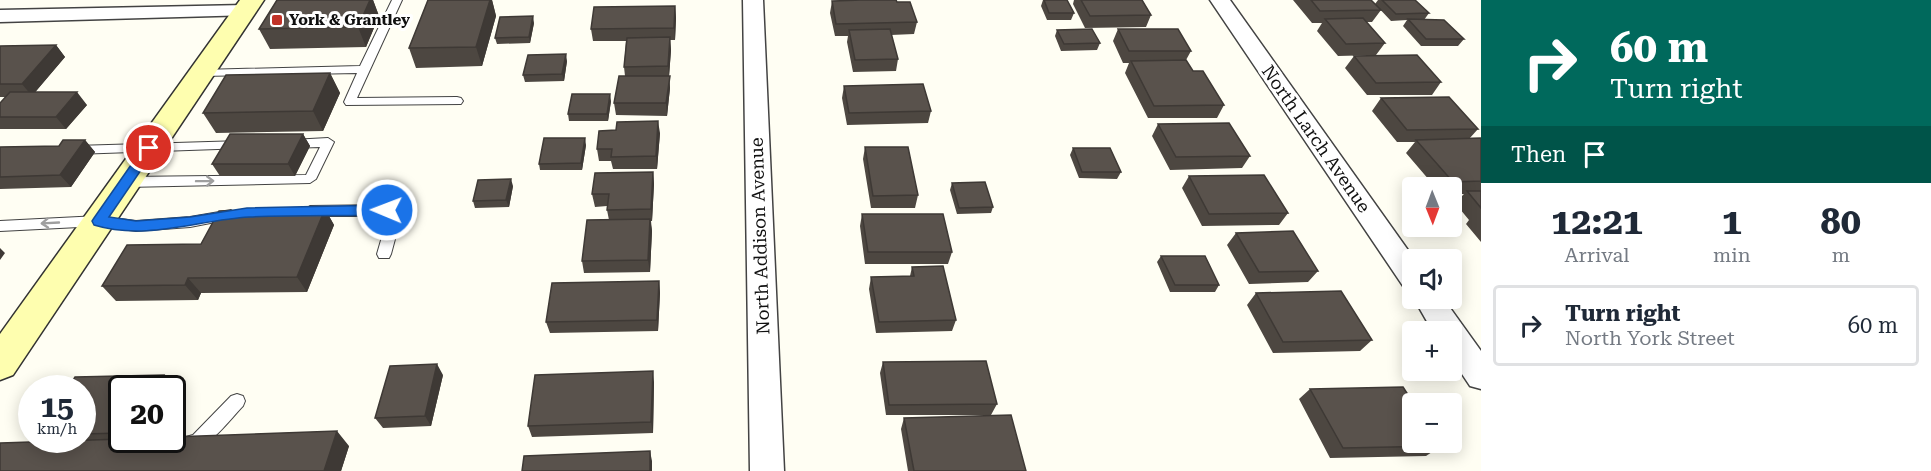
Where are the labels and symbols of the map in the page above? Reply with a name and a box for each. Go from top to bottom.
place label: York & Grantley [289,11,410,29]
marker: York & Grantley [270,13,284,27]
street label: North Larch Avenue [1258,61,1375,216]
pin [123,122,174,173]
street label: North Addison Avenue [746,137,773,335]
one-way arrow [195,175,215,187]
north arrow [1402,177,1462,237]
position arrow [355,178,419,242]
one-way arrow [40,218,60,229]
speed limit sign: 20 [108,375,186,453]

